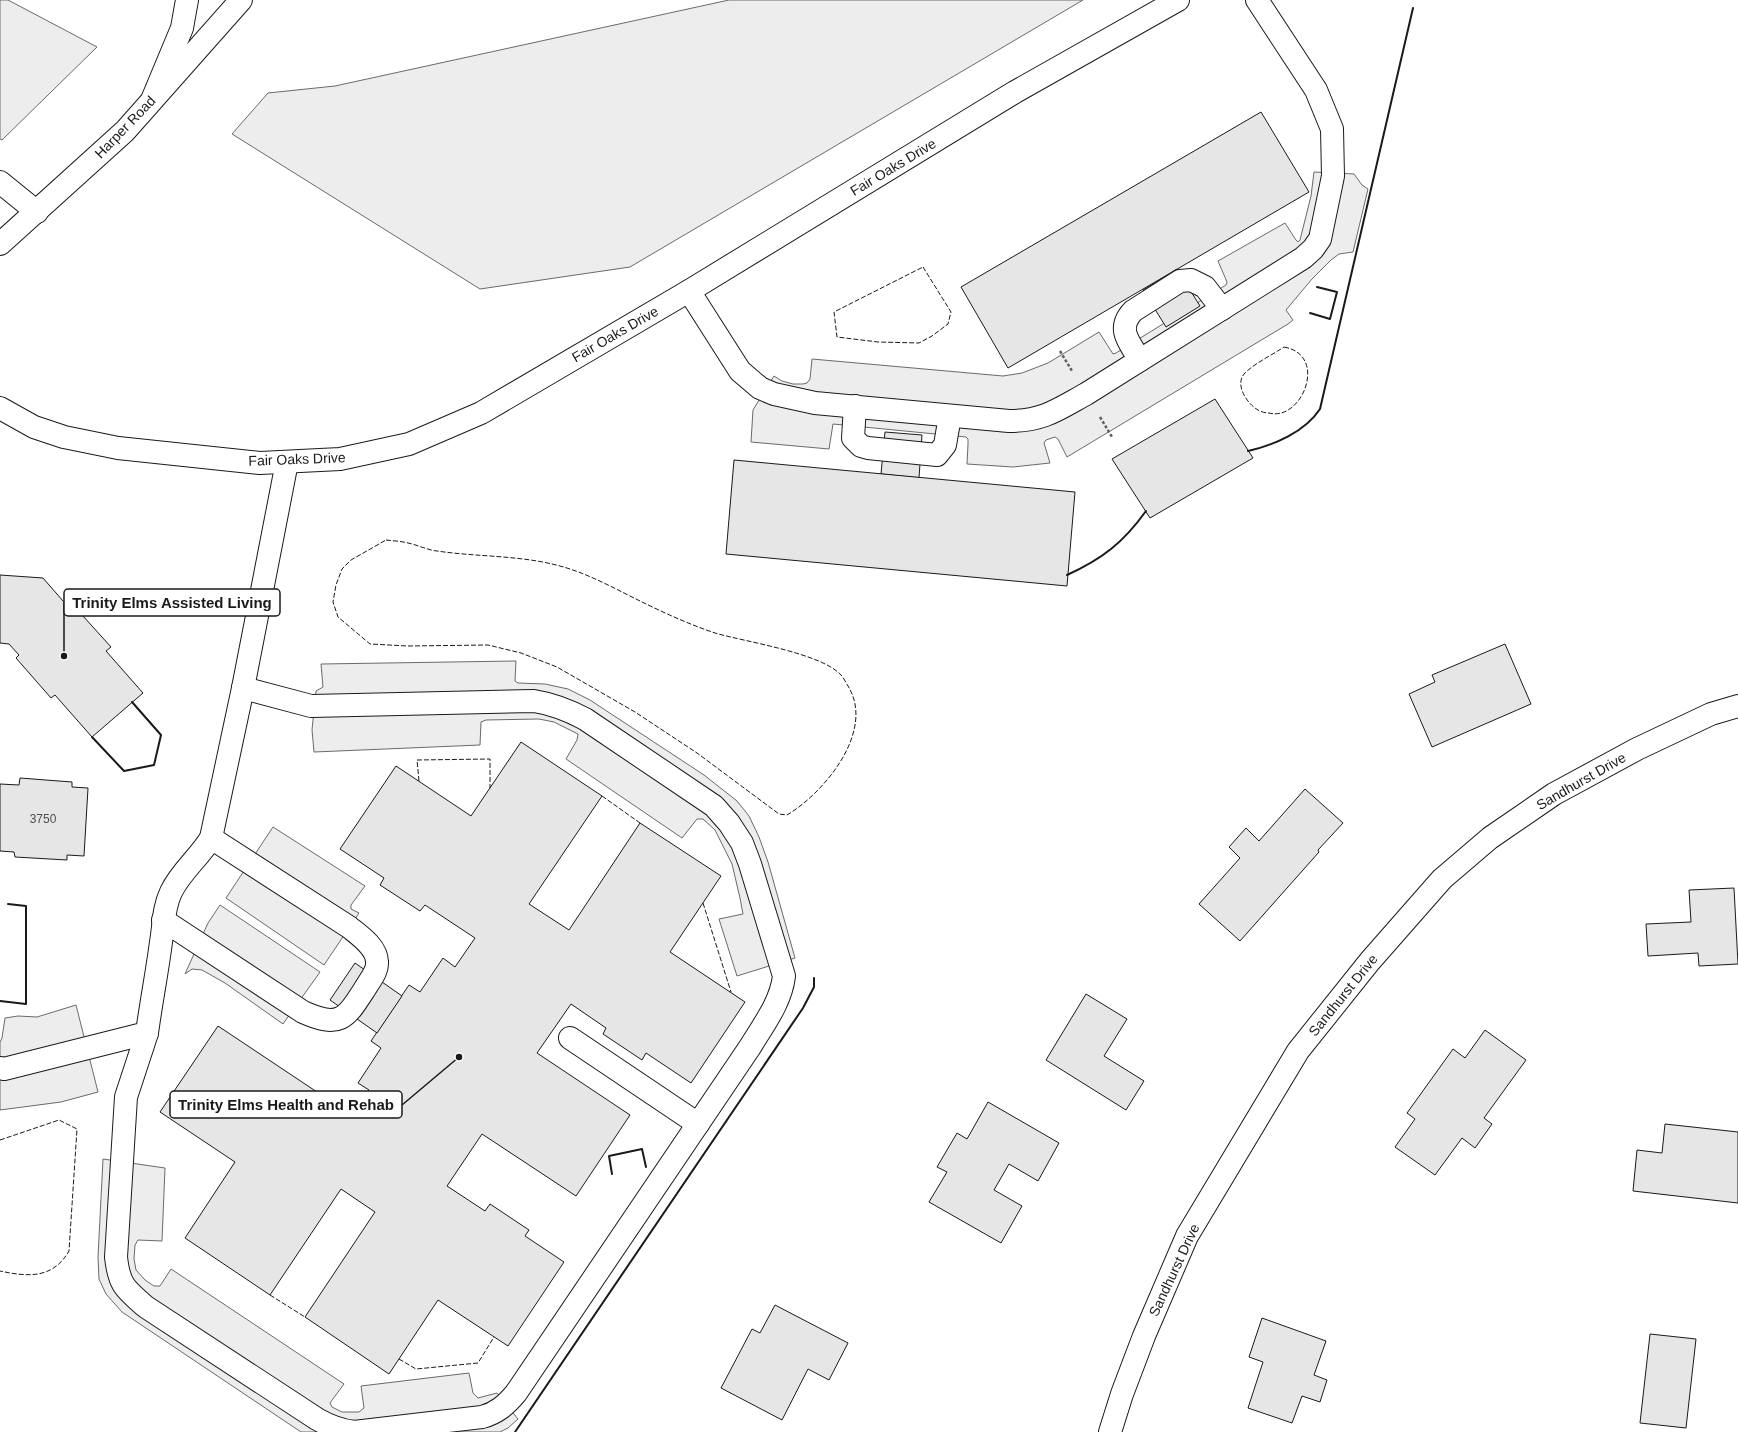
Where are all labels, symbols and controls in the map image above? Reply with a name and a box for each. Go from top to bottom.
street label: Harper Road [91,93,159,161]
street label: Fair Oaks Drive [847,135,939,199]
street label: Fair Oaks Drive [569,303,661,365]
street label: Fair Oaks Drive [248,449,346,469]
callout: Trinity Elms Assisted Living [64,589,280,616]
text: Trinity Elms Assisted Living [72,594,272,611]
street label: Sandhurst Drive [1534,749,1629,813]
house number: 3750 [30,812,57,826]
street label: Sandhurst Drive [1305,951,1381,1039]
callout: Trinity Elms Health and Rehab [170,1091,402,1118]
text: Trinity Elms Health and Rehab [178,1096,394,1113]
street label: Sandhurst Drive [1146,1221,1203,1319]

